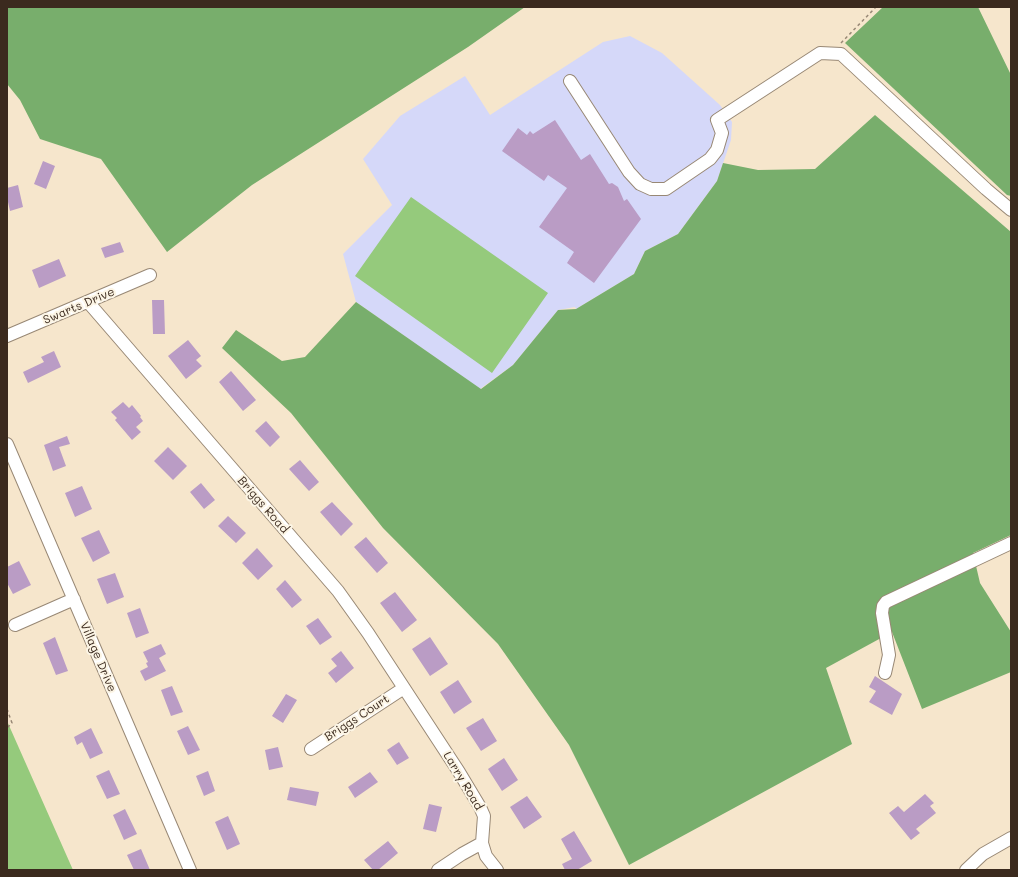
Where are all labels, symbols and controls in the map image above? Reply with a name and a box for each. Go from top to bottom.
street label: Swarts Drive [41,284,117,328]
street label: Briggs Road [234,474,292,536]
street label: Village Drive [77,620,119,694]
street label: Briggs Court [322,692,392,744]
street label: Larry Road [440,749,486,813]

